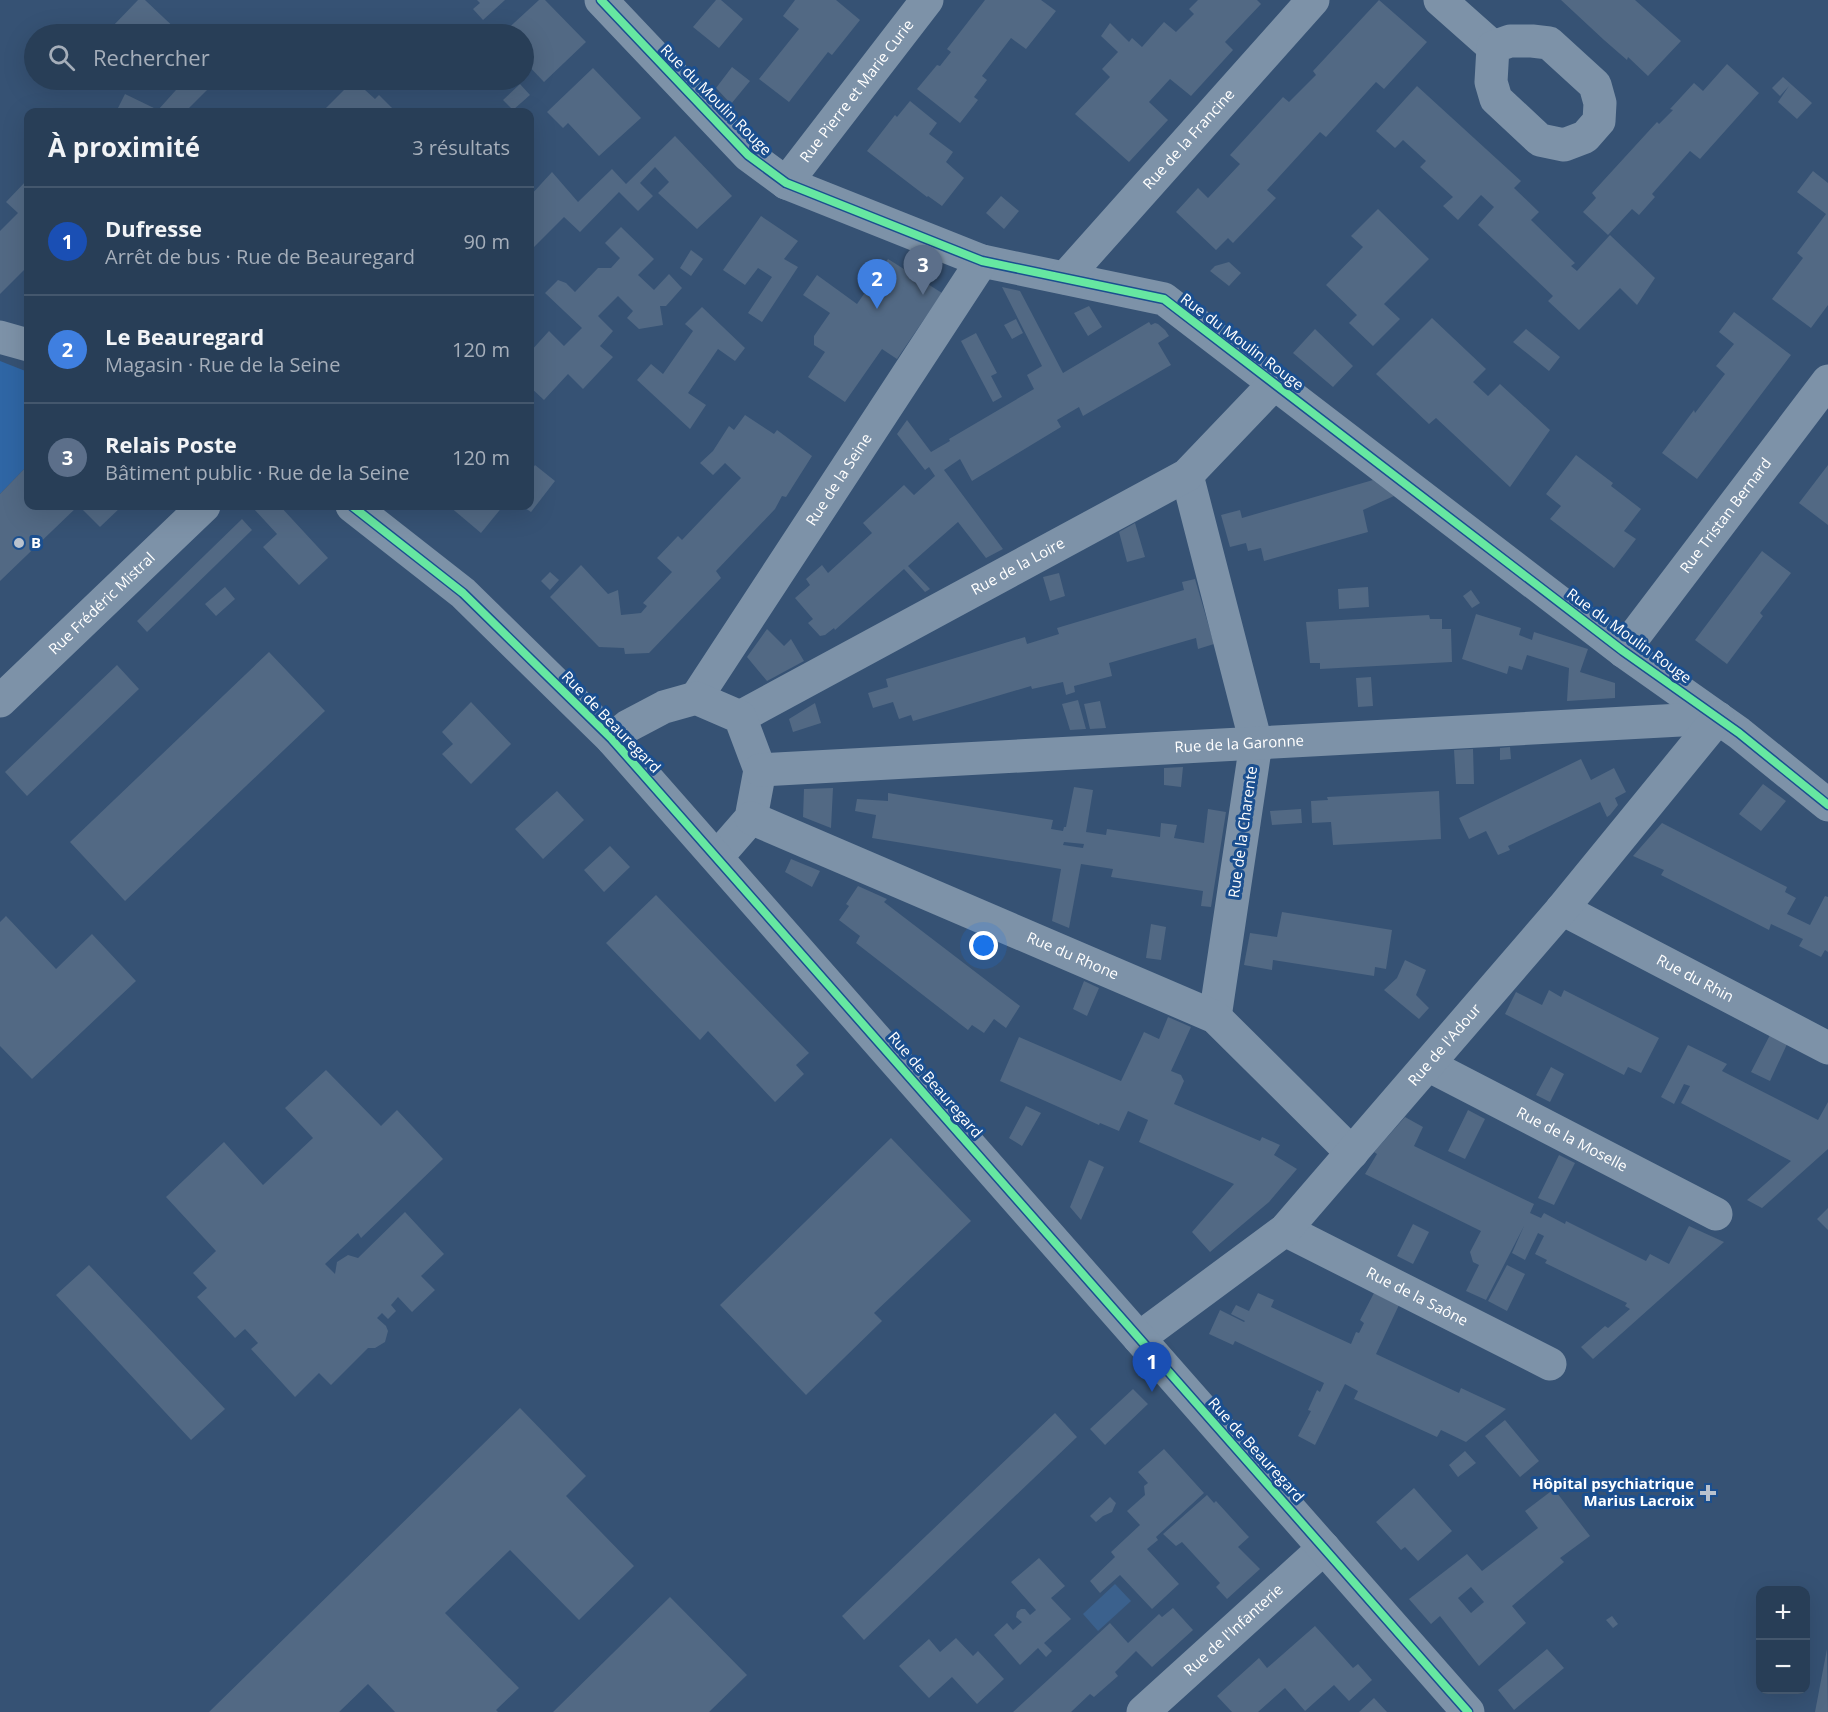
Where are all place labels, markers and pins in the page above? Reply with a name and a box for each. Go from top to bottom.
pin: 3 [904,246,942,295]
pin: 2 [858,260,896,309]
place label: B [31,532,41,552]
marker: B [12,536,26,550]
pin: 1 [1132,1342,1172,1392]
place label: Hôpital psychiatrique Marius Lacroix [1532,1473,1694,1510]
marker: Hôpital psychiatrique Marius Lacroix [1699,1484,1717,1502]

